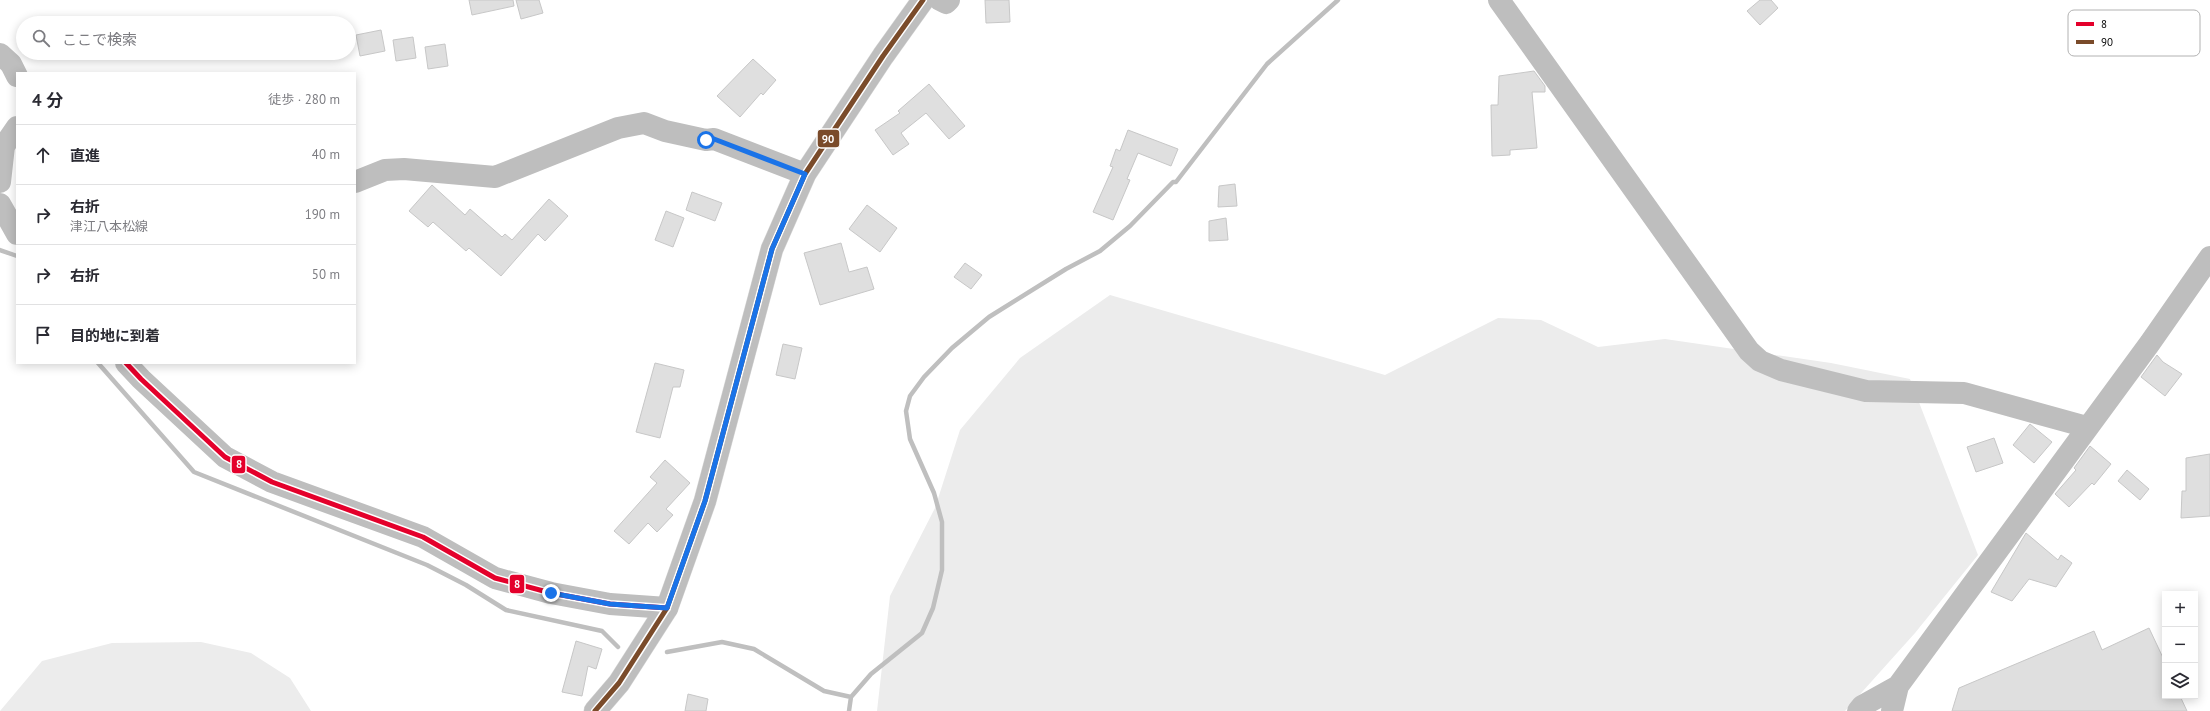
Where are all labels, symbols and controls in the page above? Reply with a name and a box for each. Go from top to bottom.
legend [2068,10,2200,56]
search box [16,16,356,60]
text: 8 [2101,17,2107,31]
icon: search [30,27,52,49]
text: ここで検索 [62,30,137,49]
text: 90 [2101,35,2113,49]
text: 4 分 [32,89,63,111]
text: 徒歩 · 280 m [268,91,340,108]
line badge: 90 [817,129,840,148]
route start [697,131,715,149]
text: 90 [822,132,834,146]
icon: ahead [32,144,54,166]
text: 直進 [70,146,100,165]
text: 40 m [312,146,340,163]
text: 右折 [70,197,100,216]
icon: right [32,204,54,226]
text: 190 m [305,206,340,223]
text: 津江八本松線 [70,218,148,235]
icon: right [32,264,54,286]
text: 右折 [70,266,100,285]
text: 50 m [312,266,340,283]
icon: arrive [32,324,54,346]
text: 目的地に到着 [70,326,160,345]
line badge: 8 [231,455,246,474]
text: 8 [236,457,242,471]
line badge: 8 [509,574,525,594]
text: 8 [514,577,520,591]
route end [542,584,560,602]
map controls [2162,591,2198,699]
button: + [2162,591,2198,627]
button: − [2162,627,2198,663]
button: layers [2162,663,2198,699]

